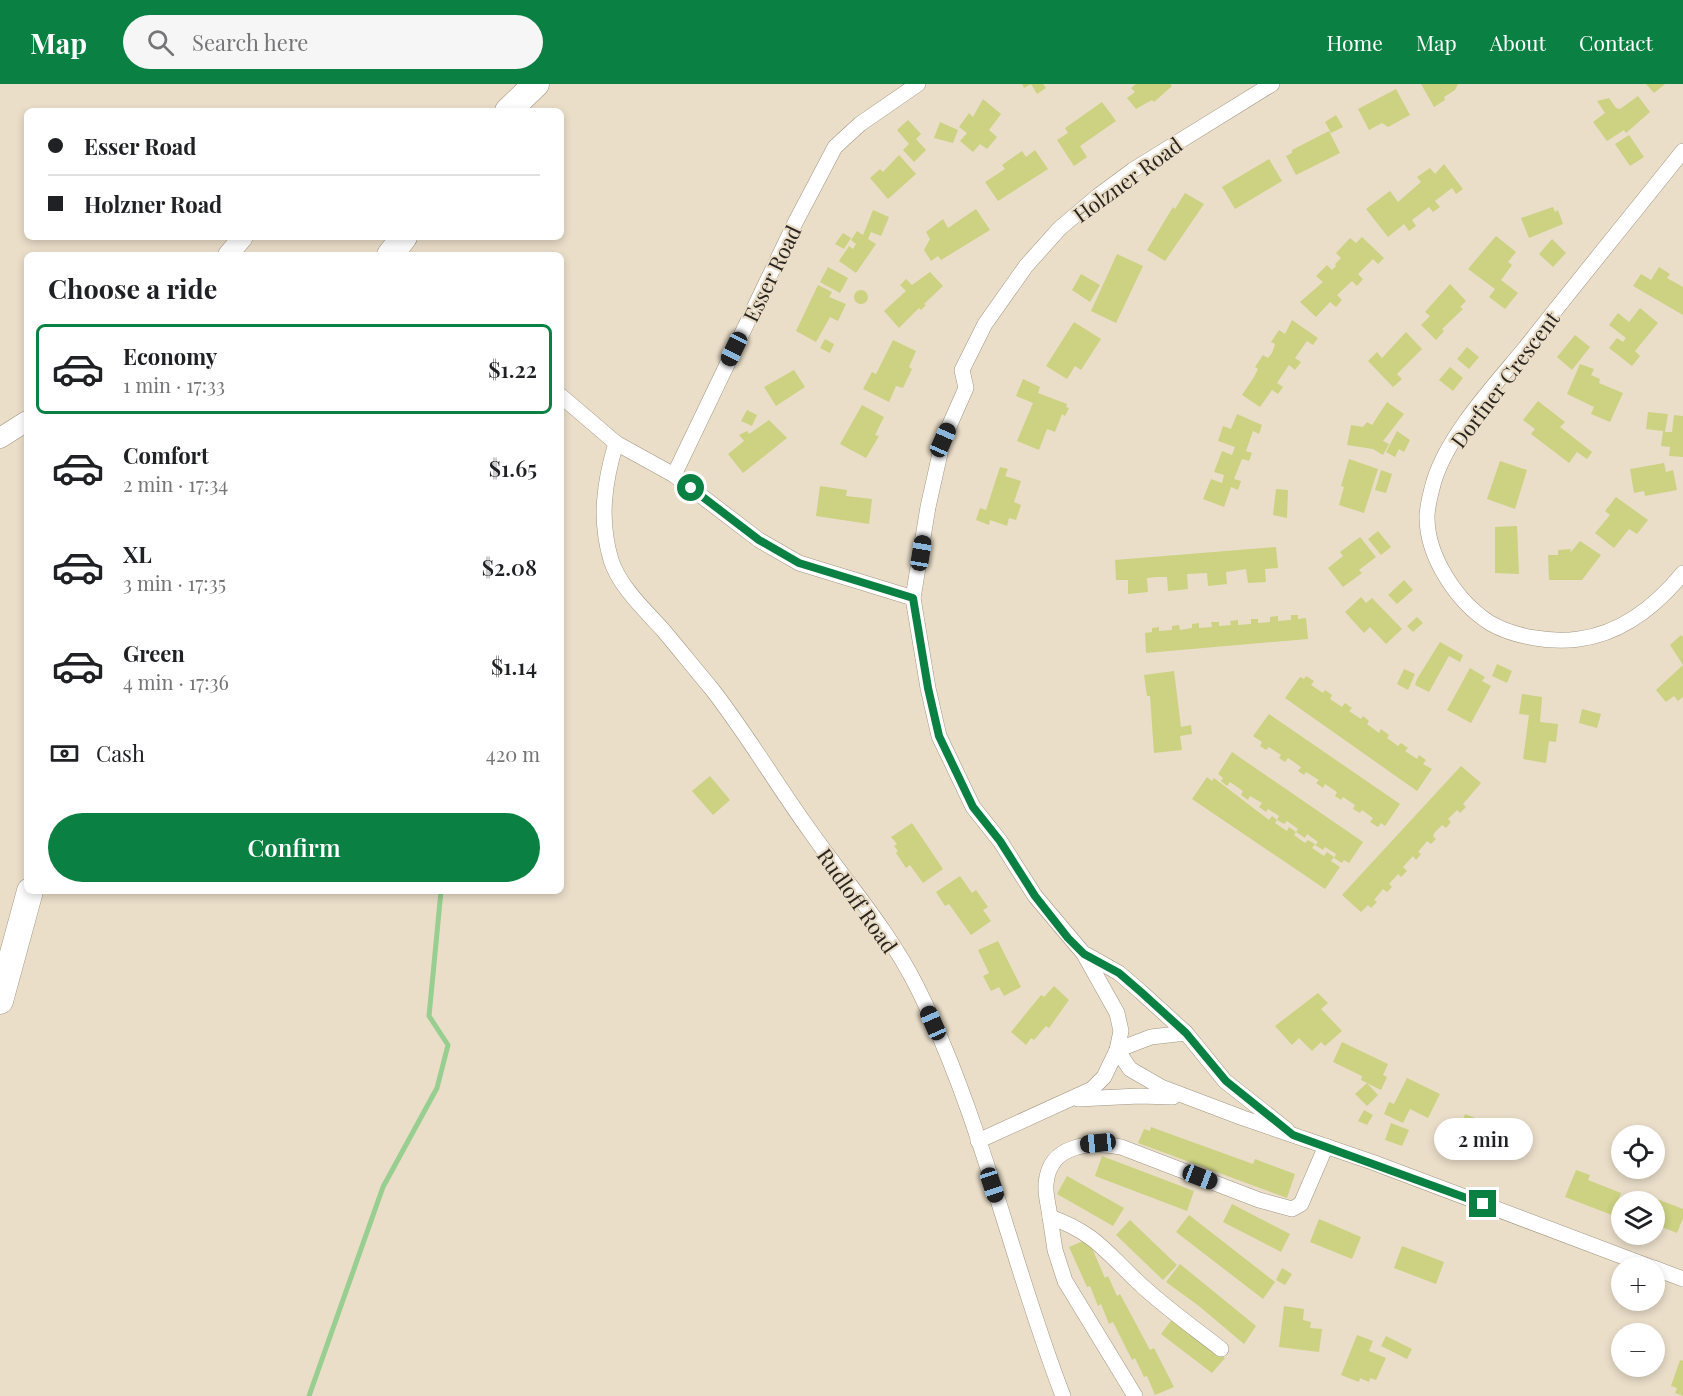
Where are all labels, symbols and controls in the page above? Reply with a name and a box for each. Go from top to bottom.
search box [123,15,543,69]
text: Map [30,24,87,61]
icon: search [144,26,177,59]
text: Search here [192,27,308,57]
text: Home [1327,28,1383,56]
text: Map [1416,28,1457,56]
text: About [1490,28,1546,56]
text: Contact [1579,28,1653,56]
street label: Holzner Road [1067,130,1187,228]
text: Esser Road [84,131,196,161]
text: Holzner Road [84,189,222,219]
street label: Esser Road [736,220,806,326]
text: Choose a ride [48,270,217,306]
street label: Dorfner Crescent [1443,304,1565,453]
car [718,329,750,369]
text: Economy [123,341,217,371]
icon: car [51,342,105,396]
text: $1.22 [488,354,537,384]
text: 1 min · 17:33 [123,371,225,398]
car [927,420,959,460]
text: Comfort [123,440,209,470]
icon: car [51,441,105,495]
text: $1.65 [489,453,537,483]
text: 2 min · 17:34 [123,470,228,497]
route start [677,474,704,501]
car [909,534,933,572]
text: XL [123,539,152,569]
icon: car [51,540,105,594]
text: $2.08 [482,552,537,582]
text: 3 min · 17:35 [123,569,226,596]
text: Green [123,638,185,668]
icon: car [51,639,105,693]
text: $1.14 [491,651,537,681]
text: 4 min · 17:36 [123,668,229,695]
icon: cash [48,737,81,770]
text: Cash [96,738,145,768]
text: 420 m [486,740,540,767]
button: Confirm [48,813,540,882]
street label: Rudloff Road [812,842,904,958]
car [917,1003,949,1043]
callout: 2 min [1434,1117,1532,1159]
text: 2 min [1458,1125,1509,1152]
map controls [1611,1125,1665,1377]
button: locate [1611,1125,1665,1179]
car [1079,1132,1117,1154]
car [1180,1162,1220,1192]
car [978,1165,1006,1205]
route end [1469,1190,1496,1217]
button: layers [1611,1191,1665,1245]
button: + [1611,1257,1665,1311]
button: − [1611,1323,1665,1377]

